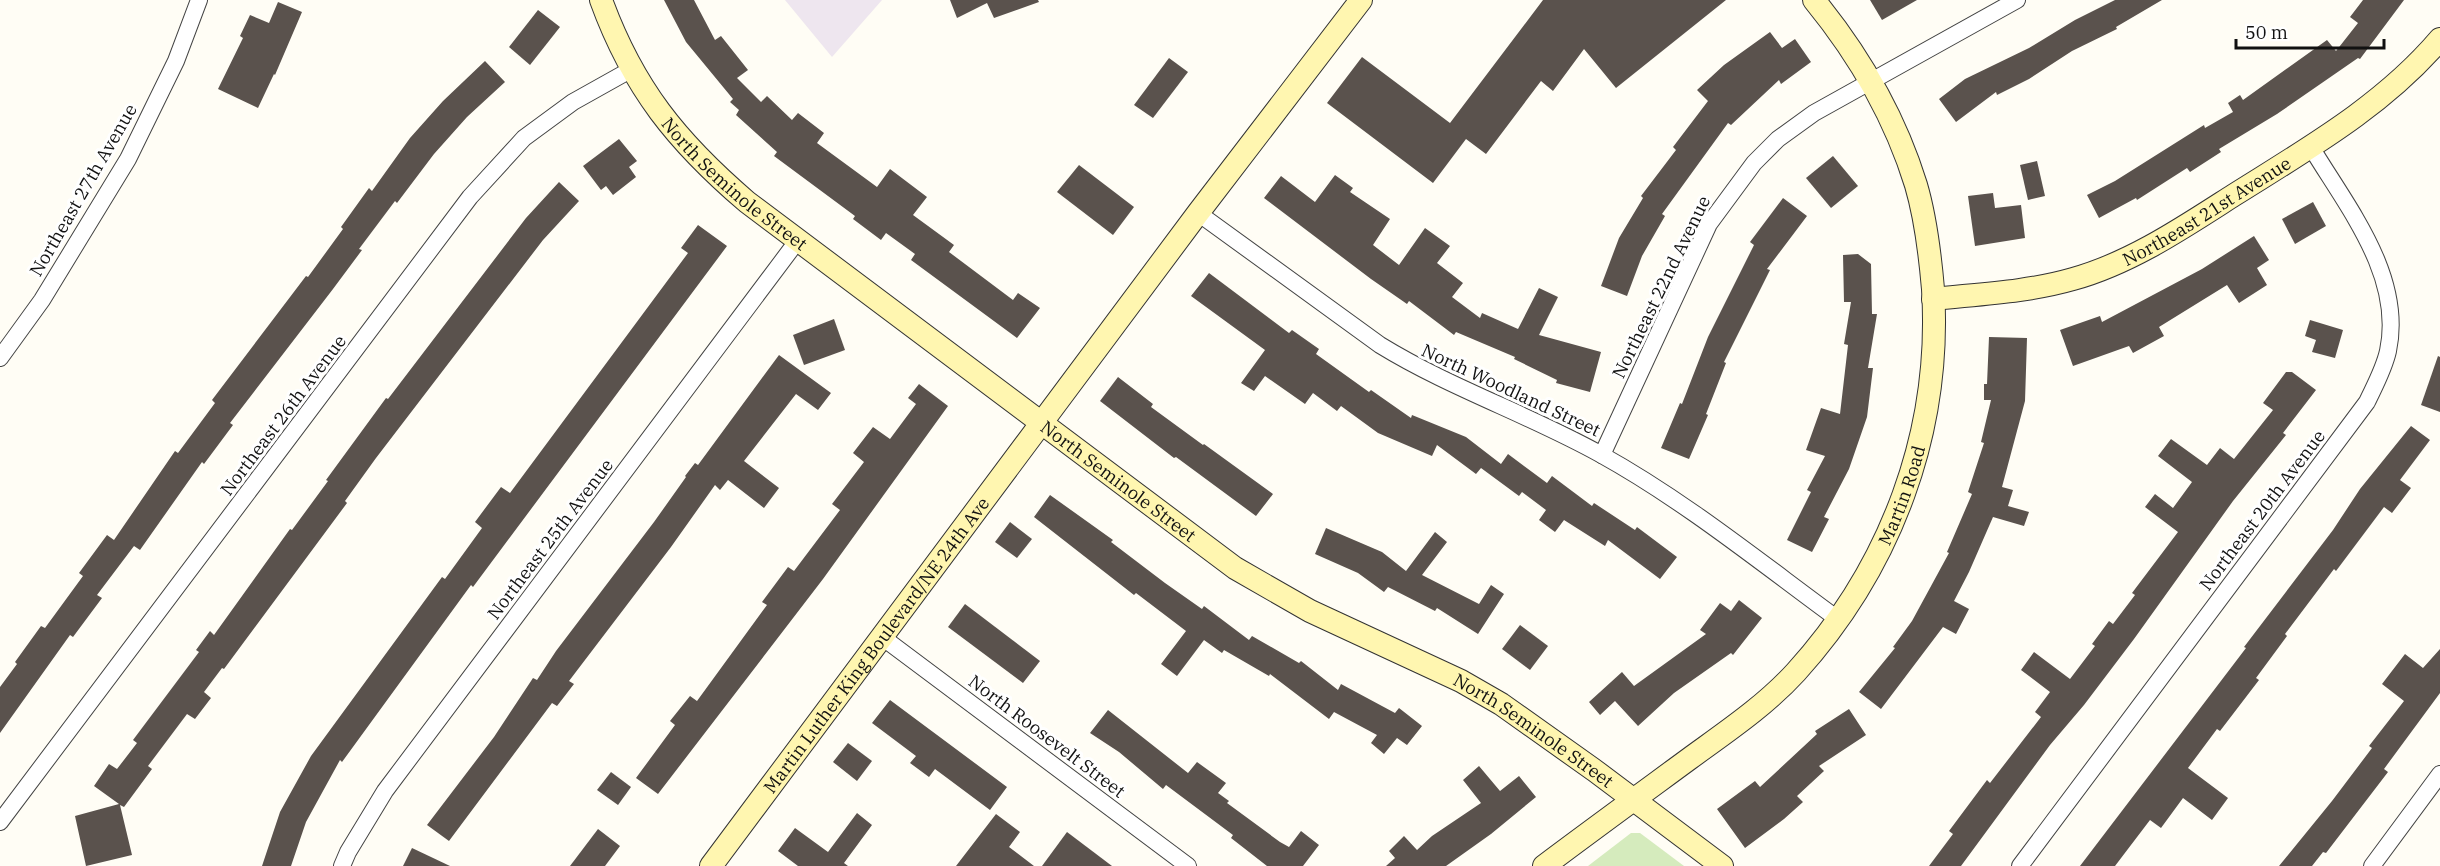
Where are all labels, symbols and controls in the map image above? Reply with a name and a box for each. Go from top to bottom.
scale bar [2236,12,2384,50]
text: 50 m [2245,21,2288,44]
street label: Northeast 27th Avenue [24,100,142,280]
street label: North Seminole Street [657,112,812,255]
street label: Northeast 21st Avenue [2118,151,2295,270]
street label: Northeast 22nd Avenue [1607,192,1715,382]
street label: Northeast 26th Avenue [215,330,351,500]
street label: North Woodland Street [1418,338,1604,442]
street label: North Seminole Street [1036,415,1201,547]
street label: Northeast 20th Avenue [2194,425,2330,595]
street label: Martin Road [1872,443,1930,549]
street label: Northeast 25th Avenue [482,454,618,624]
street label: Martin Luther King Boulevard/NE 24th Ave [758,492,994,797]
street label: North Seminole Street [1450,668,1618,792]
street label: North Roosevelt Street [964,670,1130,802]

